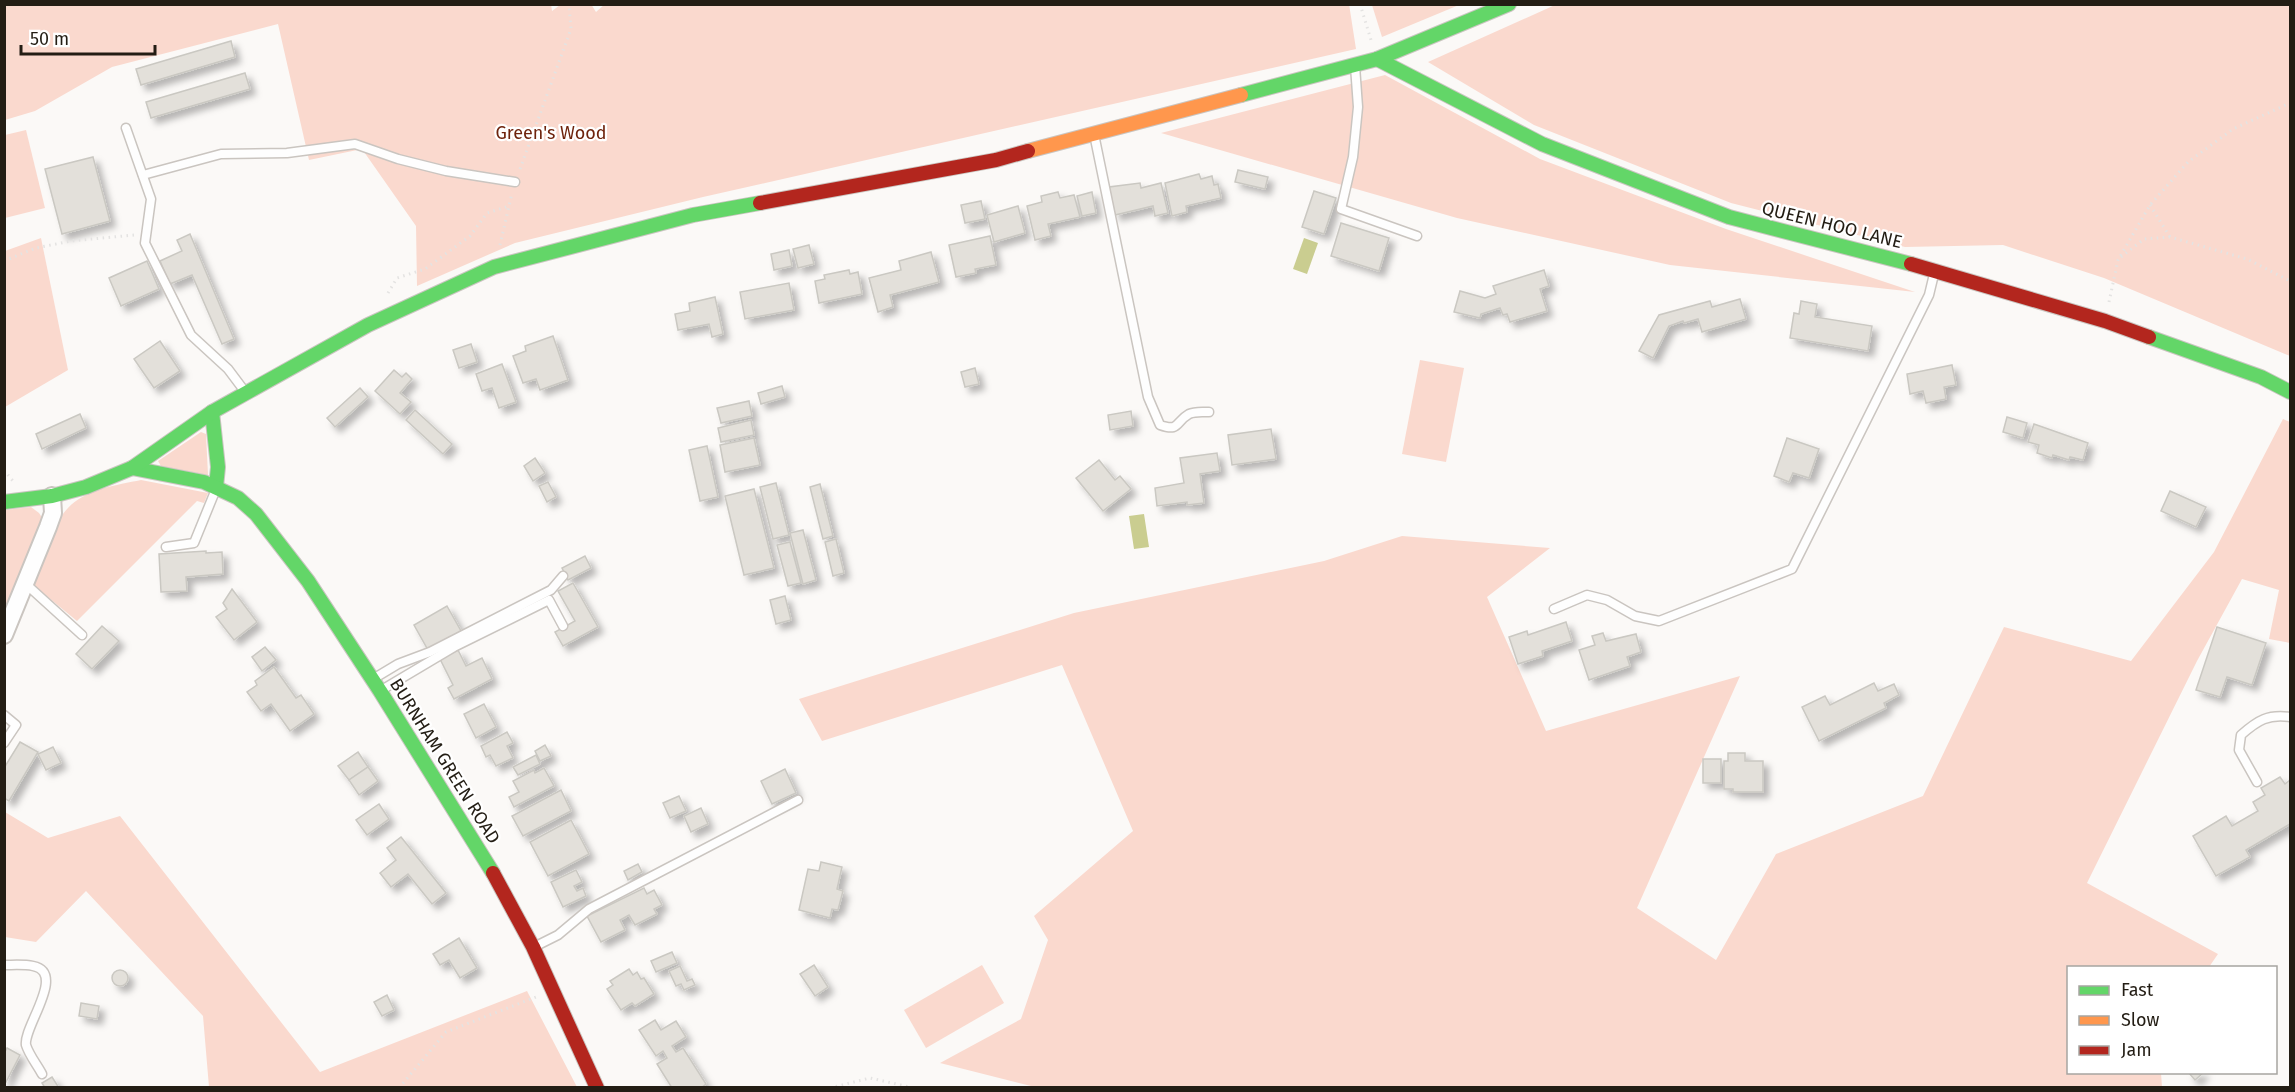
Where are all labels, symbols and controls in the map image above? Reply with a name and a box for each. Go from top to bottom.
scale bar [21,18,154,56]
text: 50 m [30,28,69,50]
park label: Green's Wood [495,122,607,144]
street label: QUEEN HOO LANE [1760,197,1904,253]
street label: BURNHAM GREEN ROAD [385,674,505,848]
legend [2067,966,2277,1074]
text: Fast [2121,979,2154,1001]
text: Slow [2121,1009,2160,1031]
text: Jam [2121,1039,2152,1061]

